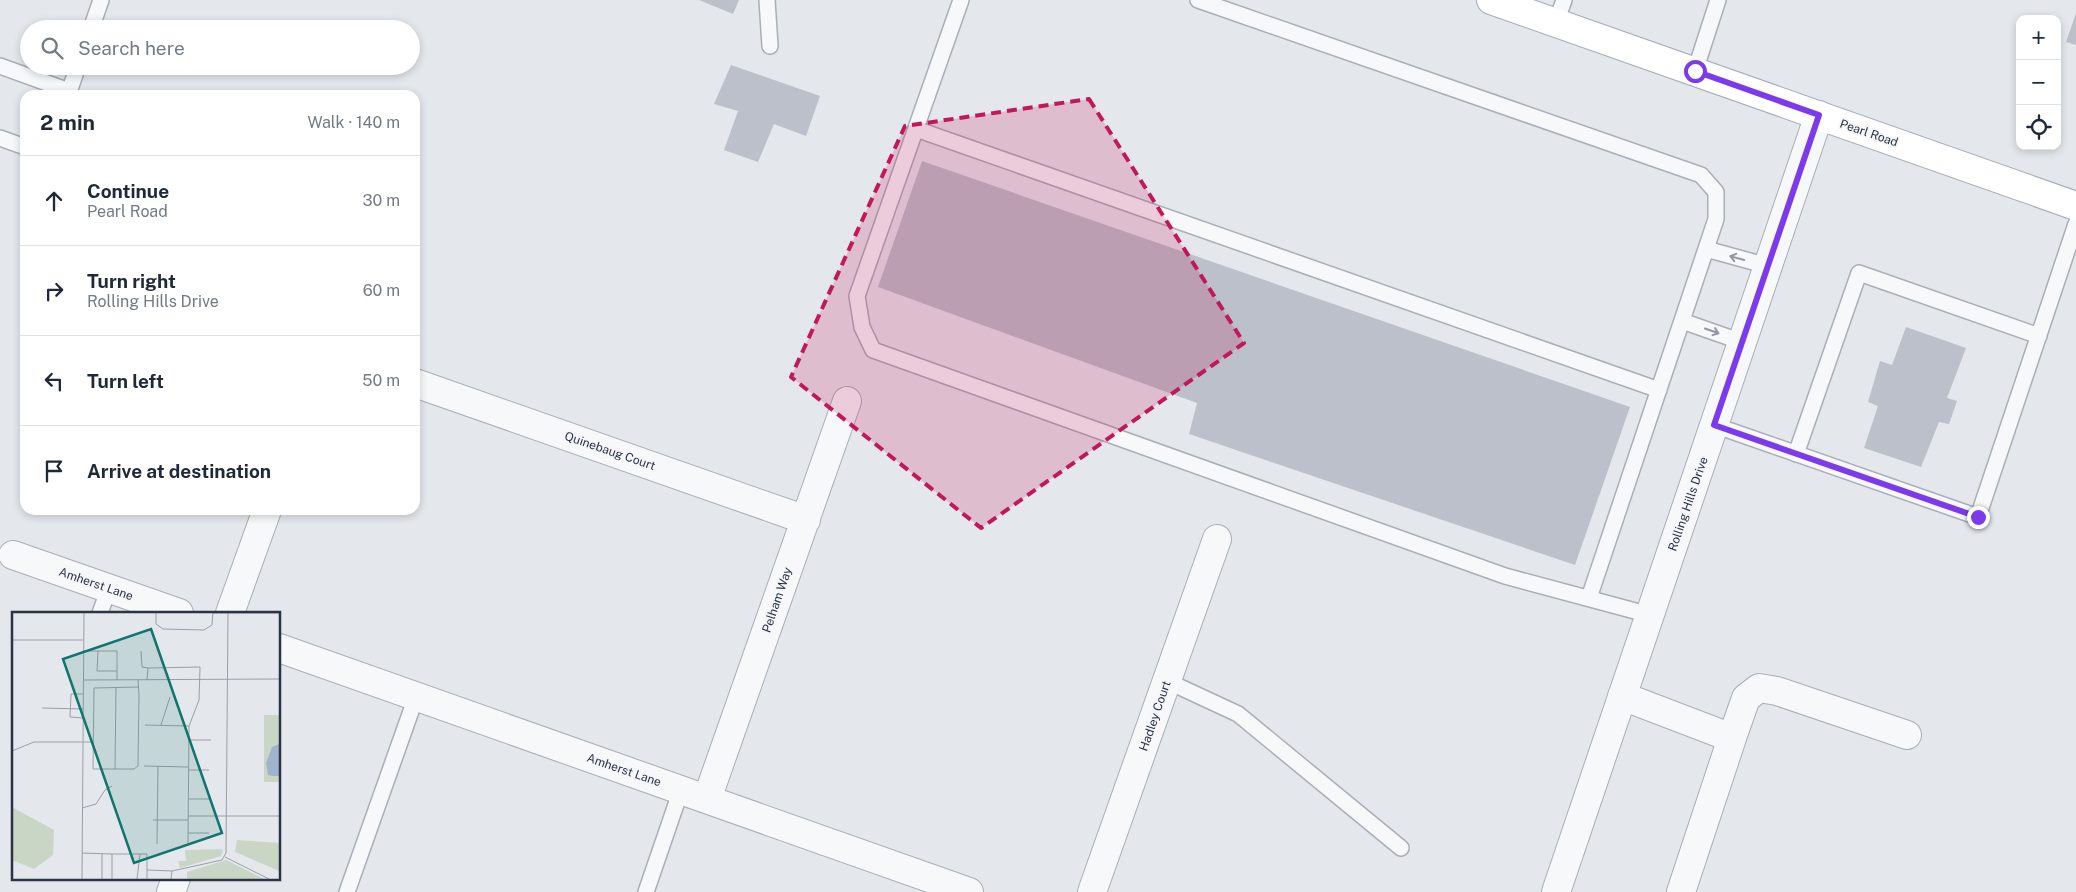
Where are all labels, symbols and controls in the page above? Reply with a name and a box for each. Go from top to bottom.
map controls [2016,15,2061,150]
button: + [2016,15,2061,60]
search box [20,20,420,75]
icon: search [38,34,66,62]
text: Search here [78,37,185,59]
route start [1684,60,1707,83]
button: − [2016,60,2061,105]
button: locate [2016,105,2061,150]
text: 2 min [40,110,95,135]
text: Walk · 140 m [307,113,400,132]
street label: Pearl Road [1838,117,1900,149]
text: Continue [87,180,169,202]
icon: ahead [40,187,68,215]
text: 30 m [363,191,400,210]
text: Pearl Road [87,202,168,221]
one-way arrow [1729,252,1745,262]
text: Turn right [87,270,176,292]
icon: right [40,277,68,305]
text: 60 m [363,281,400,300]
text: Rolling Hills Drive [87,292,219,311]
one-way arrow [1704,327,1719,336]
icon: left [40,367,68,395]
text: Turn left [87,370,164,392]
text: 50 m [362,371,400,390]
street label: Quinebaug Court [563,429,658,473]
street label: Rolling Hills Drive [1665,455,1711,553]
icon: arrive [40,457,68,485]
text: Arrive at destination [87,460,271,482]
route end [1967,506,1990,529]
street label: Amherst Lane [57,565,135,603]
street label: Pelham Way [759,565,795,635]
inset map [12,612,280,880]
street label: Hadley Court [1136,679,1174,753]
street label: Amherst Lane [585,751,663,789]

